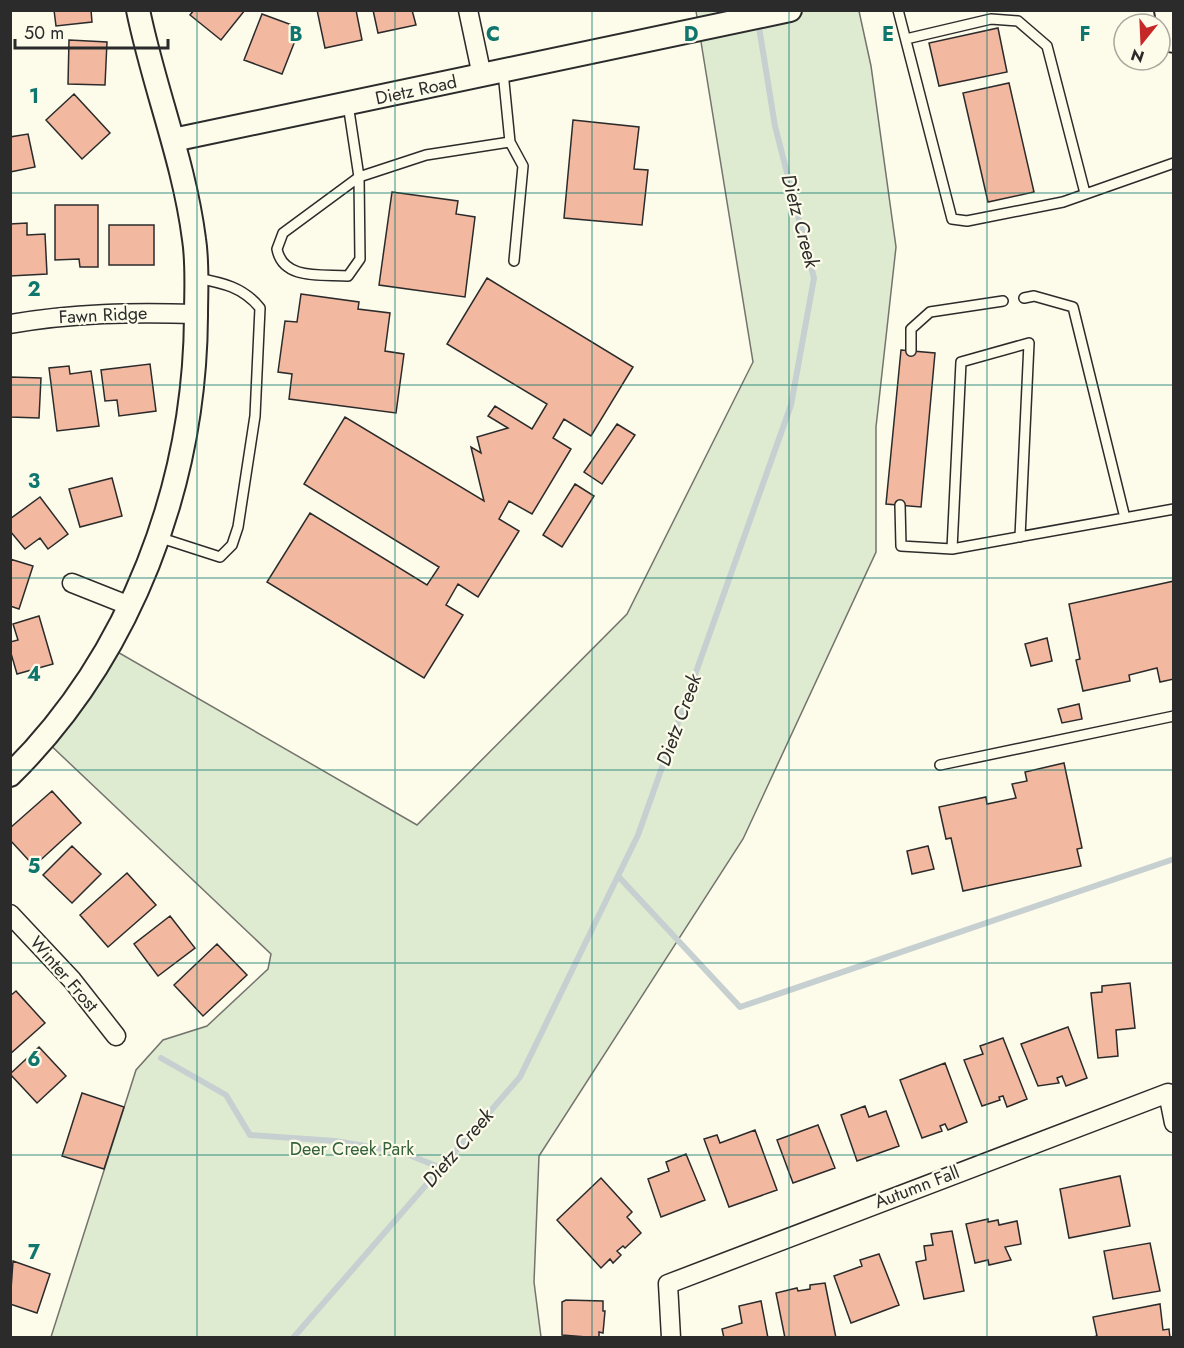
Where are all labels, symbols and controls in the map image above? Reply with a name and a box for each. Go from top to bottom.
scale bar [15,12,168,50]
north arrow [1112,12,1172,72]
text: 50 m [24,20,64,46]
text: B [289,20,303,49]
text: C [486,20,500,49]
text: D [684,20,698,49]
text: E [882,20,894,49]
text: F [1079,20,1091,49]
text: N [1128,43,1147,69]
street label: Dietz Road [373,69,459,111]
text: 1 [29,82,39,111]
water label: Dietz Creek [774,171,827,273]
text: 2 [27,275,41,304]
street label: Fawn Ridge [58,300,148,330]
text: 3 [28,467,40,496]
text: 4 [27,660,41,689]
water label: Dietz Creek [649,669,710,770]
text: 5 [28,852,41,881]
street label: Winter Frost [24,930,105,1018]
text: 6 [27,1045,41,1074]
water label: Dietz Creek [416,1101,501,1194]
park label: Deer Creek Park [290,1136,414,1162]
street label: Autumn Fall [871,1159,963,1215]
text: 7 [28,1238,41,1267]

